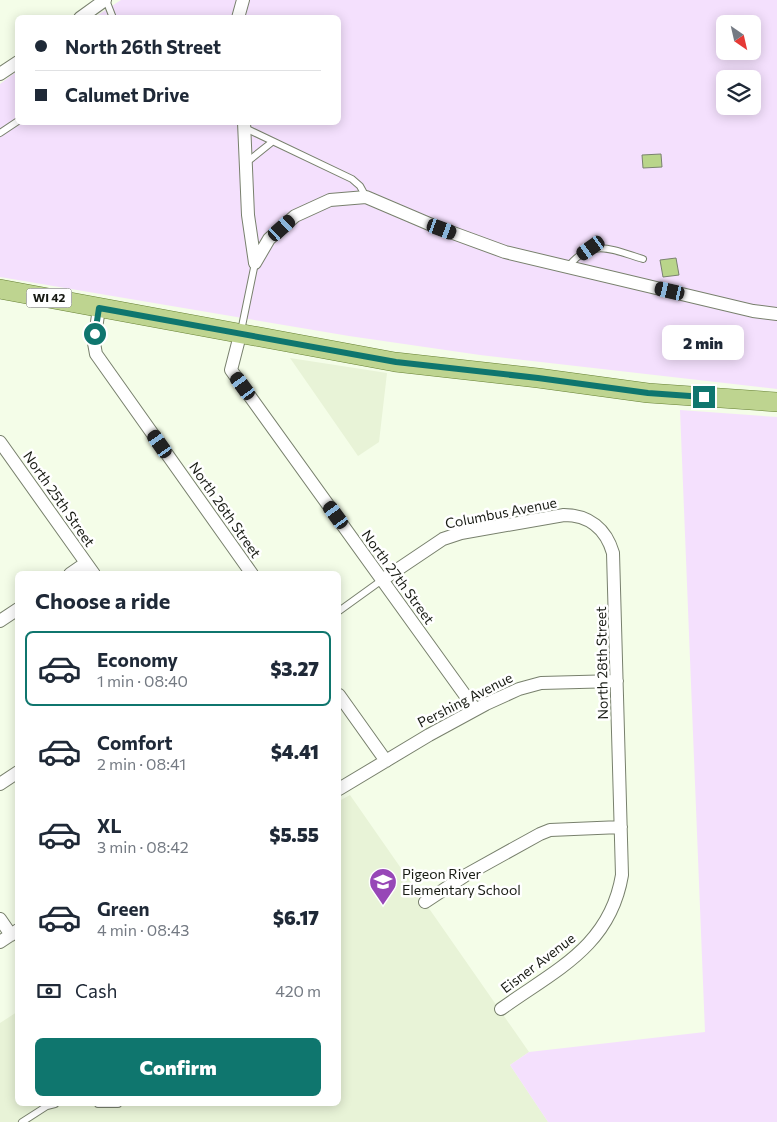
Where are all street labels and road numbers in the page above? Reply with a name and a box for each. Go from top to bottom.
road number: WI 42 [27,288,72,308]
street label: North 25th Street [20,448,99,550]
street label: North 26th Street [186,458,265,561]
street label: Columbus Avenue [444,493,558,532]
street label: North 27th Street [359,526,438,627]
street label: North 28th Street [592,606,611,720]
street label: Pershing Avenue [414,668,515,731]
street label: Eisner Avenue [497,929,578,996]

